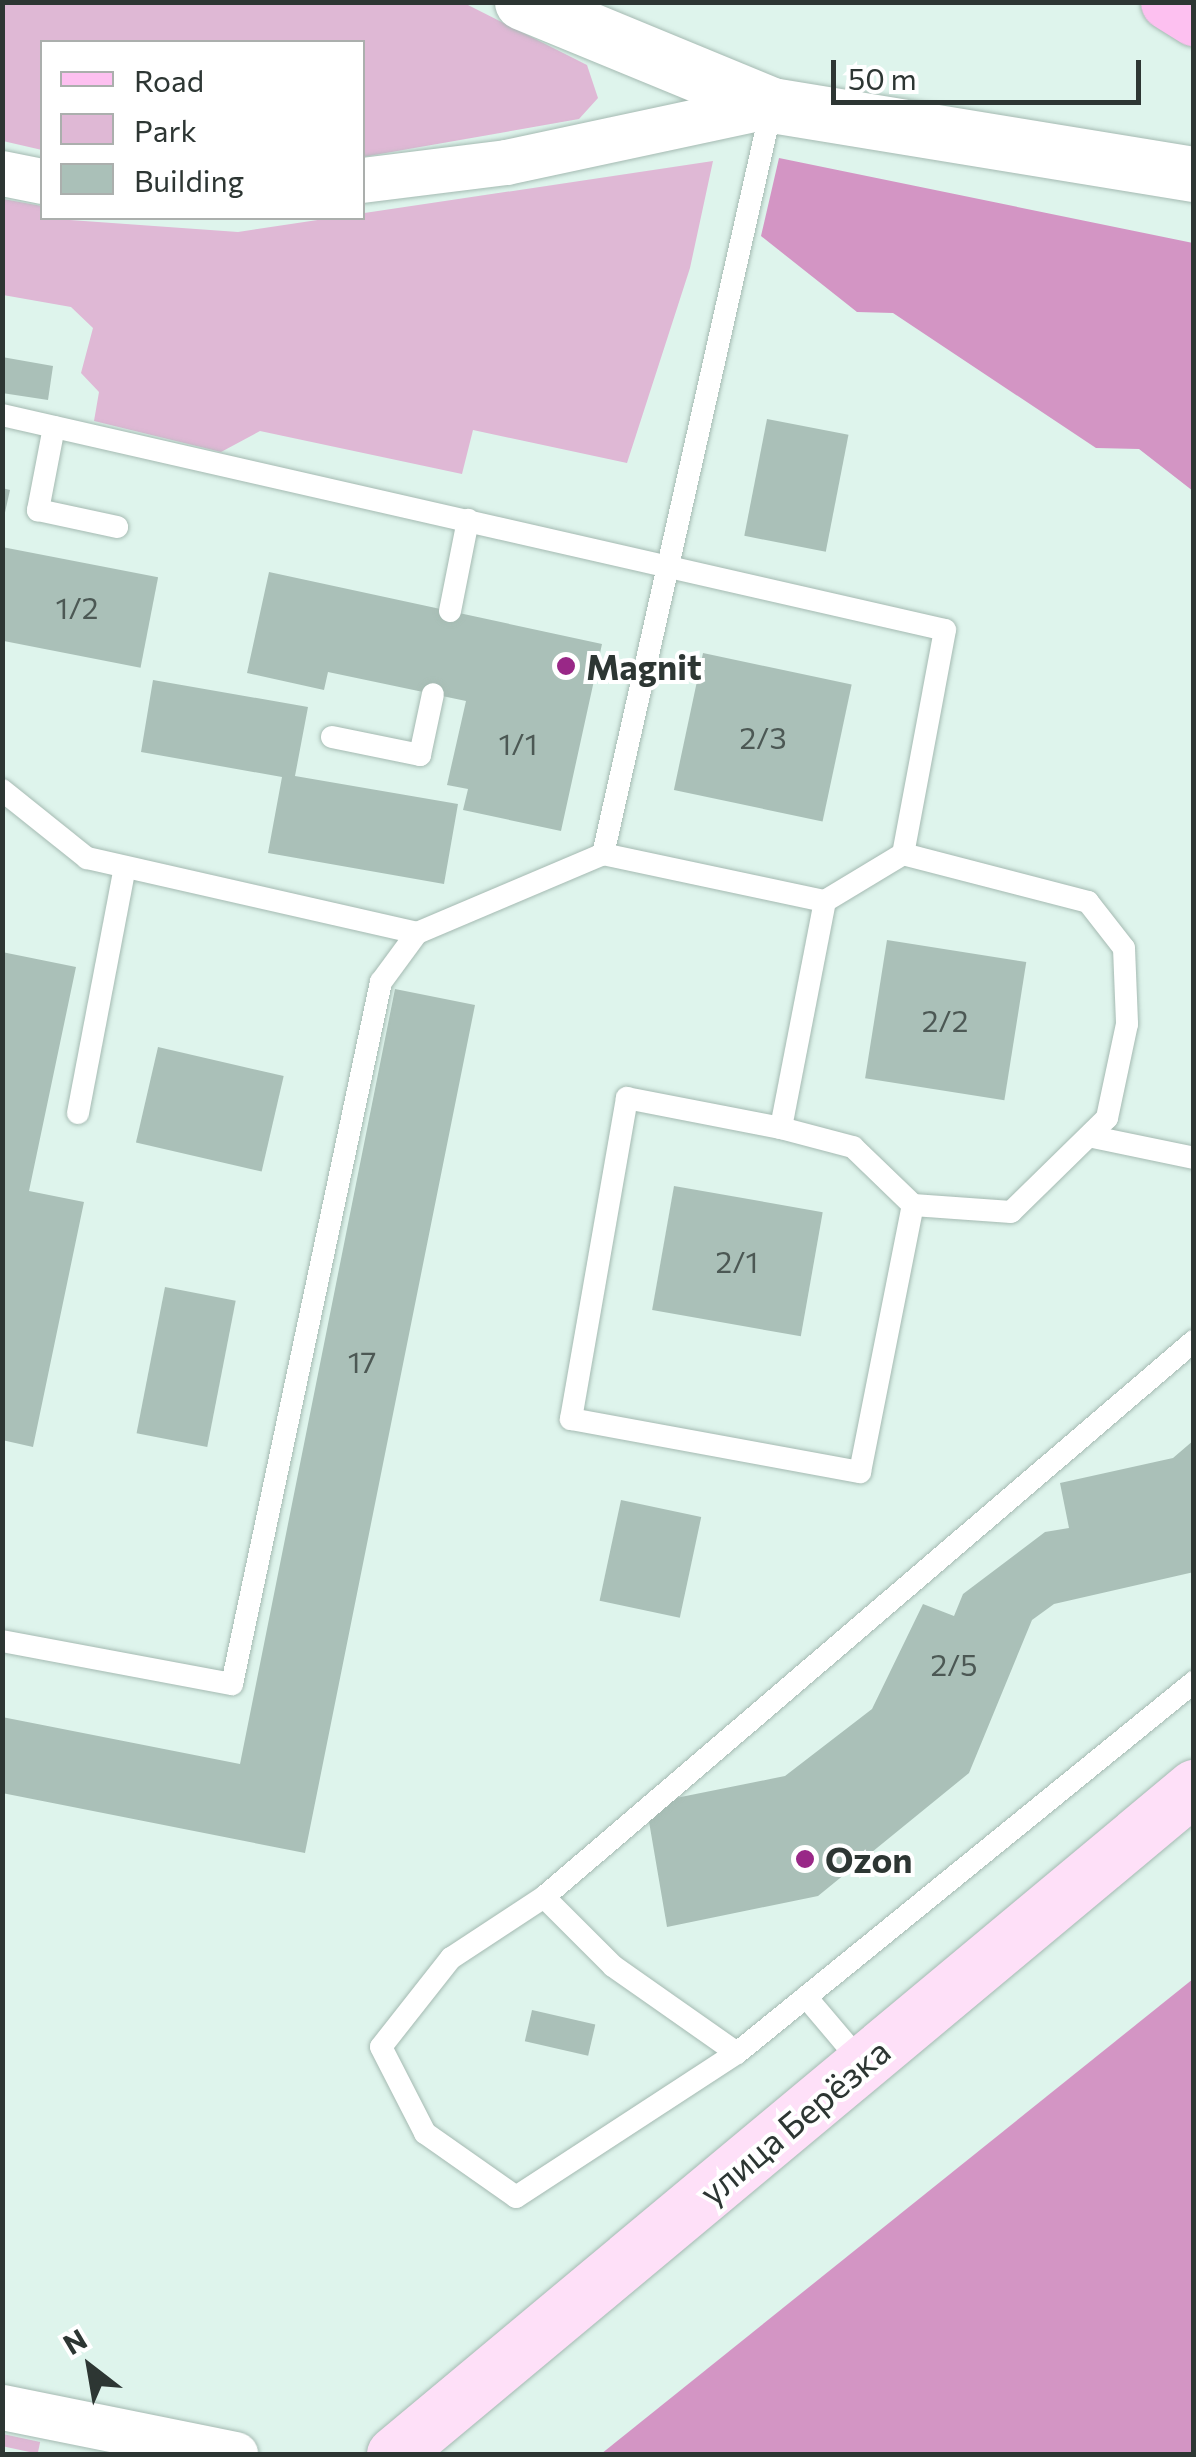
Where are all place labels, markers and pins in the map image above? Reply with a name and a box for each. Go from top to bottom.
place label: Magnit [586,645,702,687]
marker: Magnit [555,655,577,677]
place label: Ozon [825,1838,913,1880]
marker: Ozon [794,1848,816,1870]

